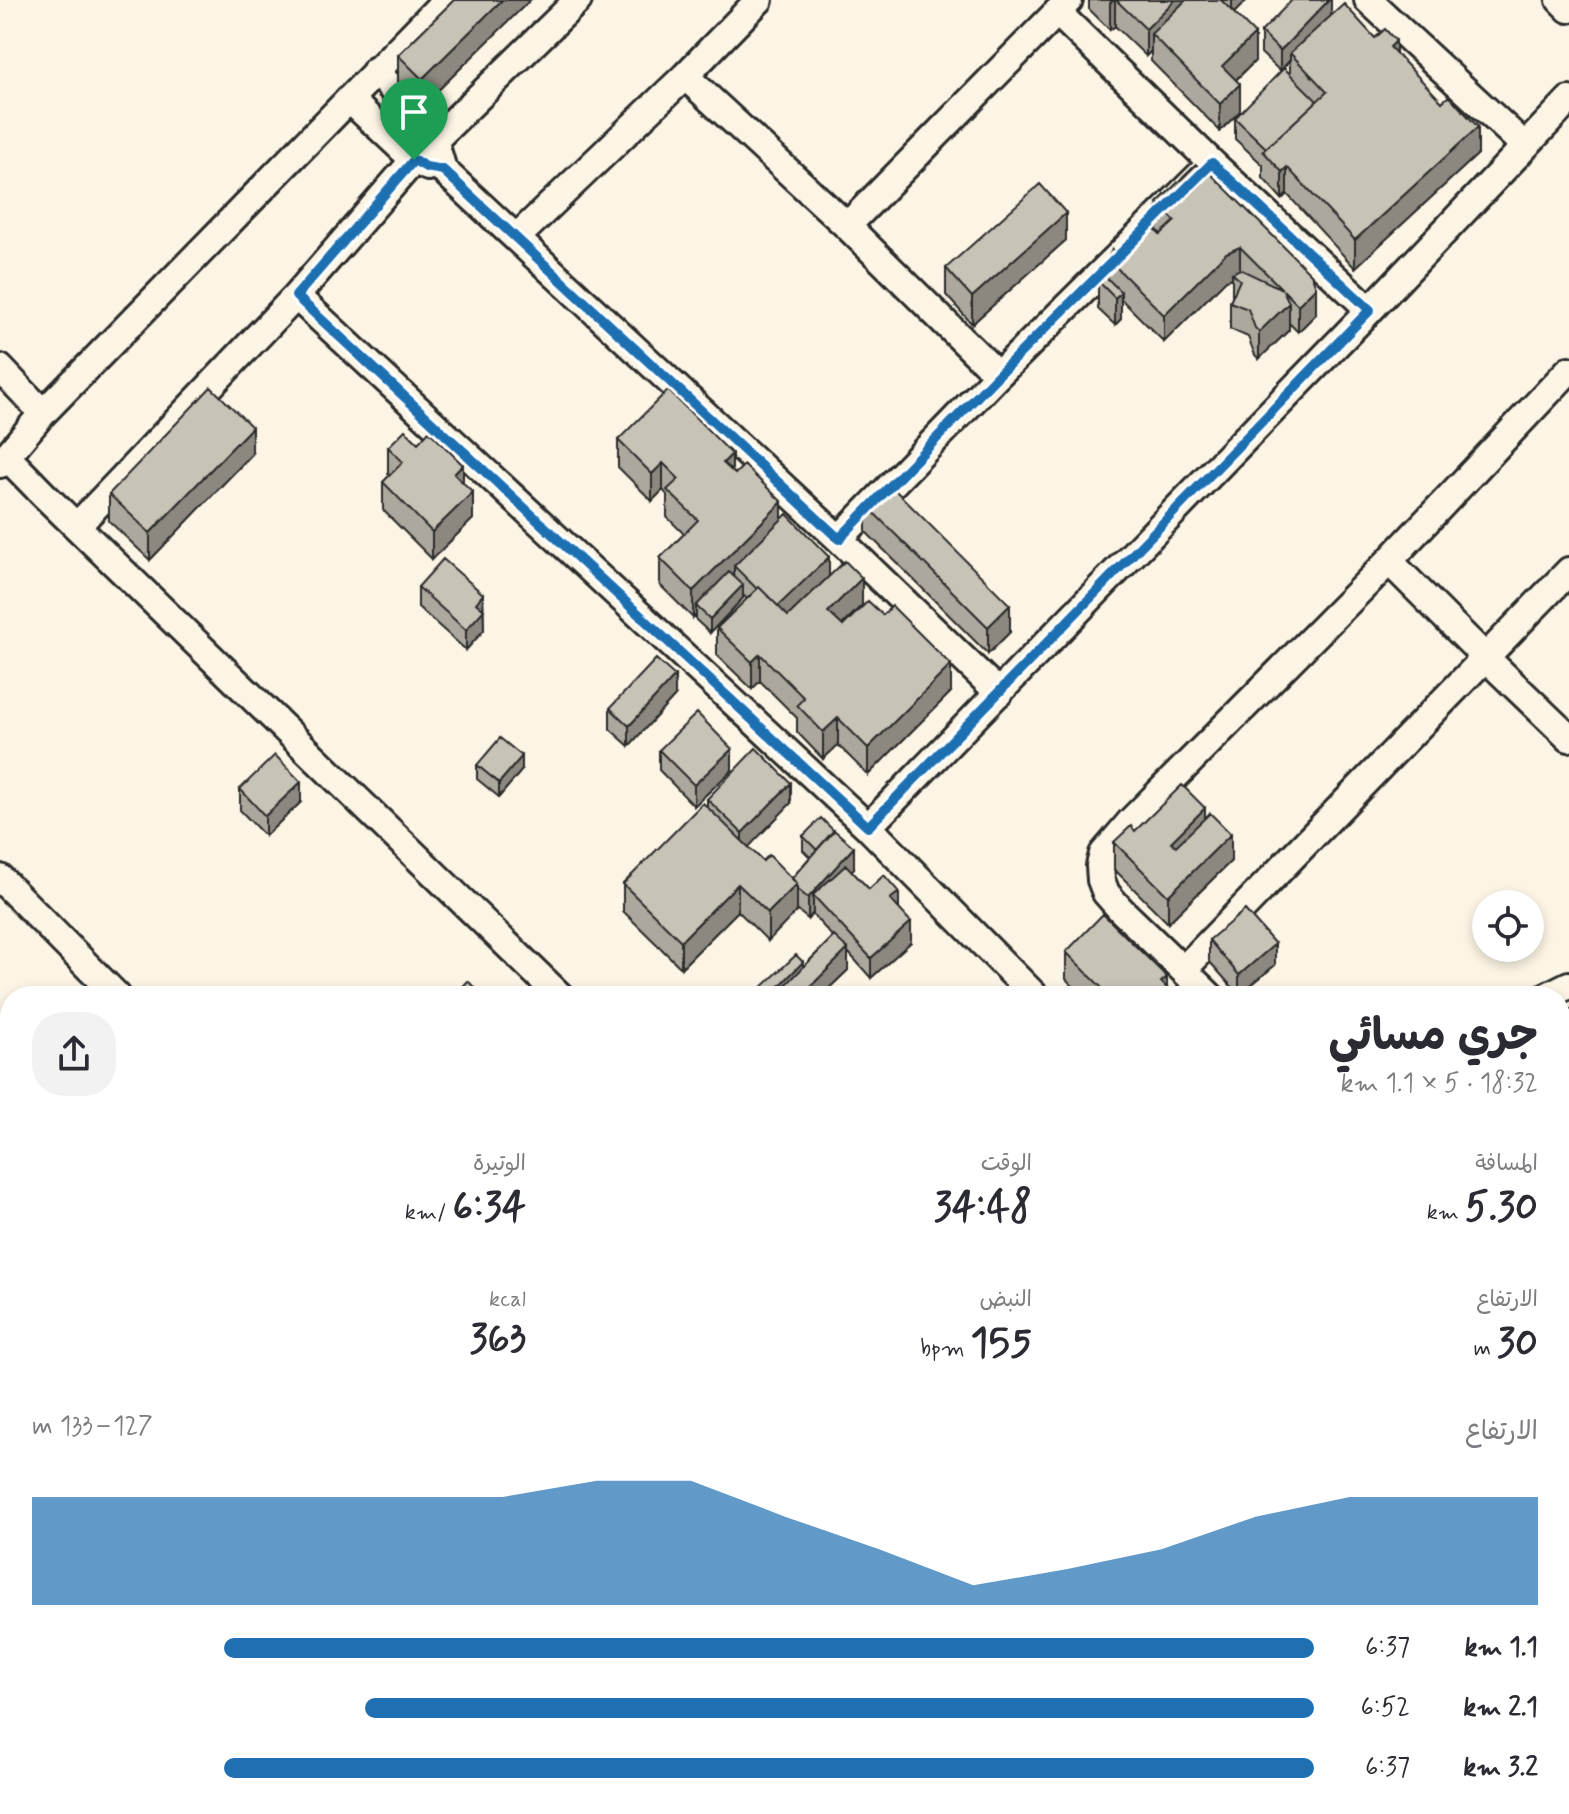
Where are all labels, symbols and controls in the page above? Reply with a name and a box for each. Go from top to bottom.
pin [380,78,448,160]
icon: arrive [392,90,436,134]
map controls [1472,890,1544,962]
button: locate [1472,890,1544,962]
text: جري مسائي [1328,1008,1538,1066]
button: share [32,1012,116,1096]
text: 18:32 · 5 × 1.1 km [1341,1067,1538,1101]
text: الوتيرة [473,1150,526,1178]
text: الوقت [981,1150,1032,1178]
text: المسافة [1475,1150,1538,1178]
text: 6:34 [452,1182,526,1234]
text: 34:48 [934,1182,1032,1234]
text: 5.30 [1465,1182,1538,1234]
text: /km [405,1199,452,1227]
text: km [1427,1199,1465,1227]
text: kcal [489,1286,526,1314]
text: النبض [979,1286,1032,1314]
text: الارتفاع [1476,1286,1538,1314]
text: 363 [469,1314,526,1366]
text: 155 [971,1318,1032,1370]
text: 30 [1497,1318,1538,1370]
text: bpm [920,1335,971,1363]
text: m [1474,1335,1497,1363]
text: 127–133 m [32,1410,153,1444]
text: الارتفاع [1465,1415,1538,1449]
text: 6:37 [1365,1631,1410,1665]
text: 1.1 km [1464,1631,1538,1665]
text: 6:52 [1360,1691,1410,1725]
text: 2.1 km [1463,1691,1538,1725]
text: 6:37 [1365,1751,1410,1785]
text: 3.2 km [1463,1751,1538,1785]

